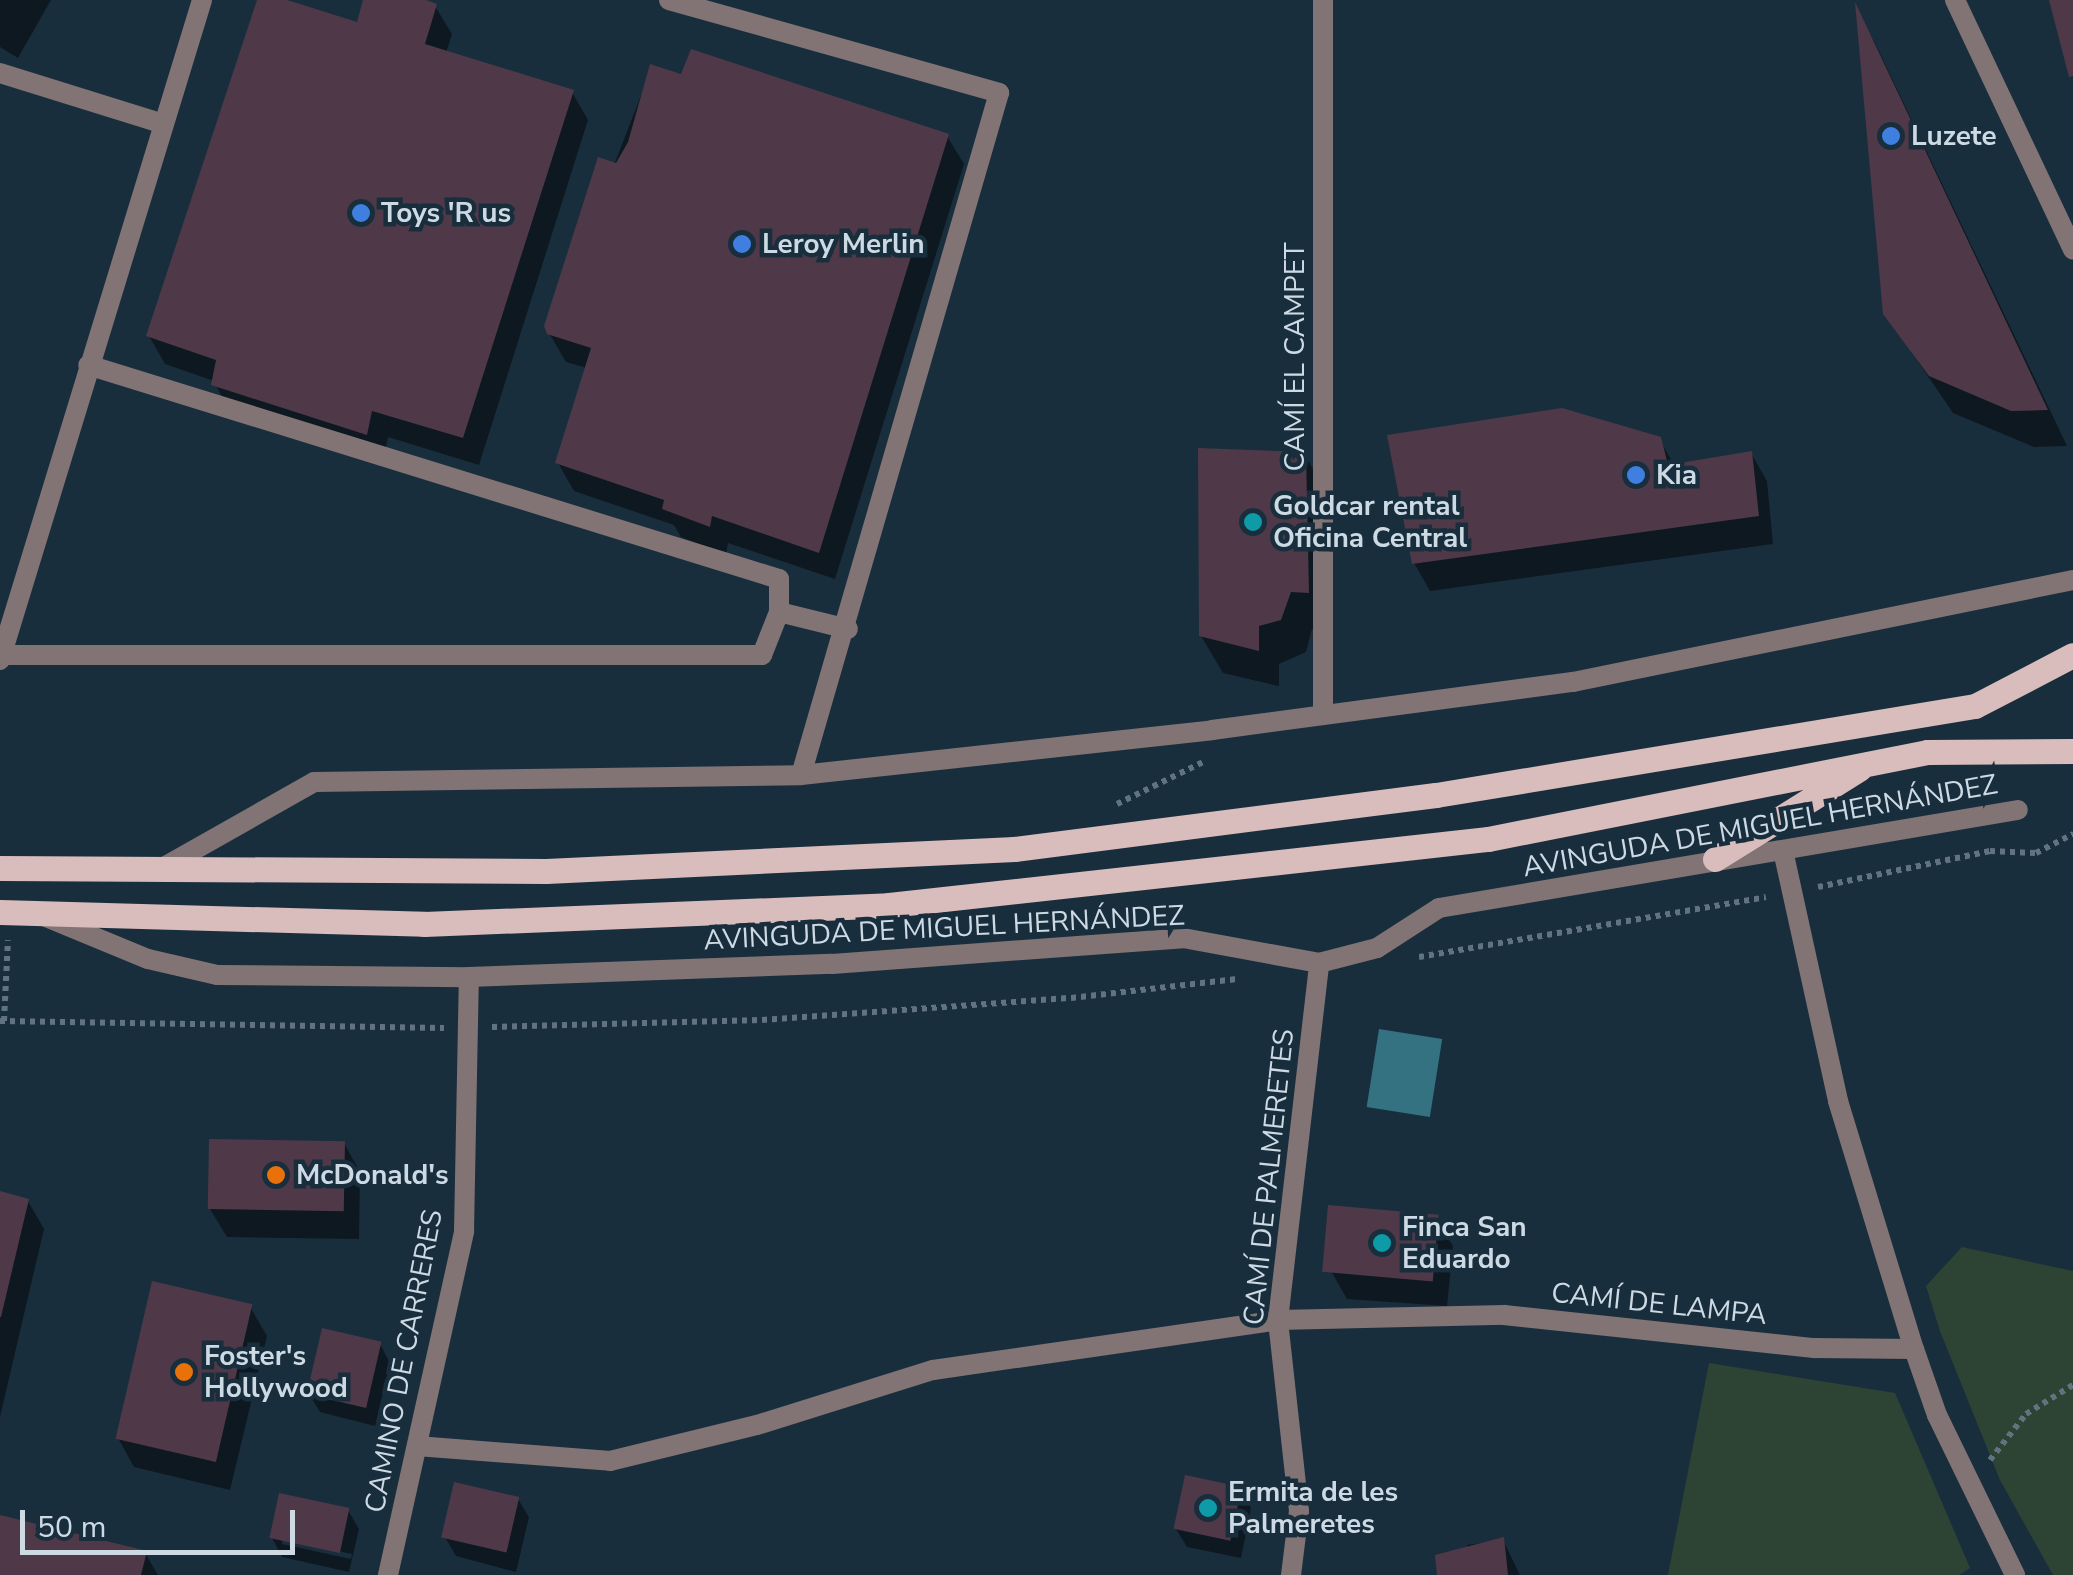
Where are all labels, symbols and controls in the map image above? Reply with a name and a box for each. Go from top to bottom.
place label: Luzete [1911,119,1997,153]
marker: Luzete [1880,125,1902,147]
place label: Toys 'R us [381,196,511,230]
marker: Toys 'R us [350,202,372,224]
place label: Leroy Merlin [762,227,925,261]
marker: Leroy Merlin [731,233,753,255]
street label: CAMÍ EL CAMPET [1278,242,1312,472]
place label: Kia [1656,458,1697,492]
marker: Kia [1625,464,1647,486]
place label: Goldcar rental Oficina Central [1273,489,1467,555]
marker: Goldcar rental Oficina Central [1242,511,1264,533]
street label: AVINGUDA DE MIGUEL HERNÁNDEZ [1520,768,2000,884]
street label: AVINGUDA DE MIGUEL HERNÁNDEZ [703,899,1185,957]
street label: CAMÍ DE PALMERETES [1237,1027,1301,1327]
place label: McDonald's [296,1158,449,1192]
marker: McDonald's [265,1164,287,1186]
street label: CAMINO DE CARRERES [358,1207,450,1515]
place label: Finca San Eduardo [1402,1210,1527,1276]
marker: Finca San Eduardo [1371,1232,1393,1254]
street label: CAMÍ DE LAMPA [1550,1276,1768,1332]
place label: Foster's Hollywood [204,1339,348,1405]
marker: Foster's Hollywood [173,1361,195,1383]
place label: Ermita de les Palmeretes [1228,1475,1398,1541]
scale bar [25,1490,300,1552]
marker: Ermita de les Palmeretes [1197,1497,1219,1519]
text: 50 m [37,1507,106,1548]

